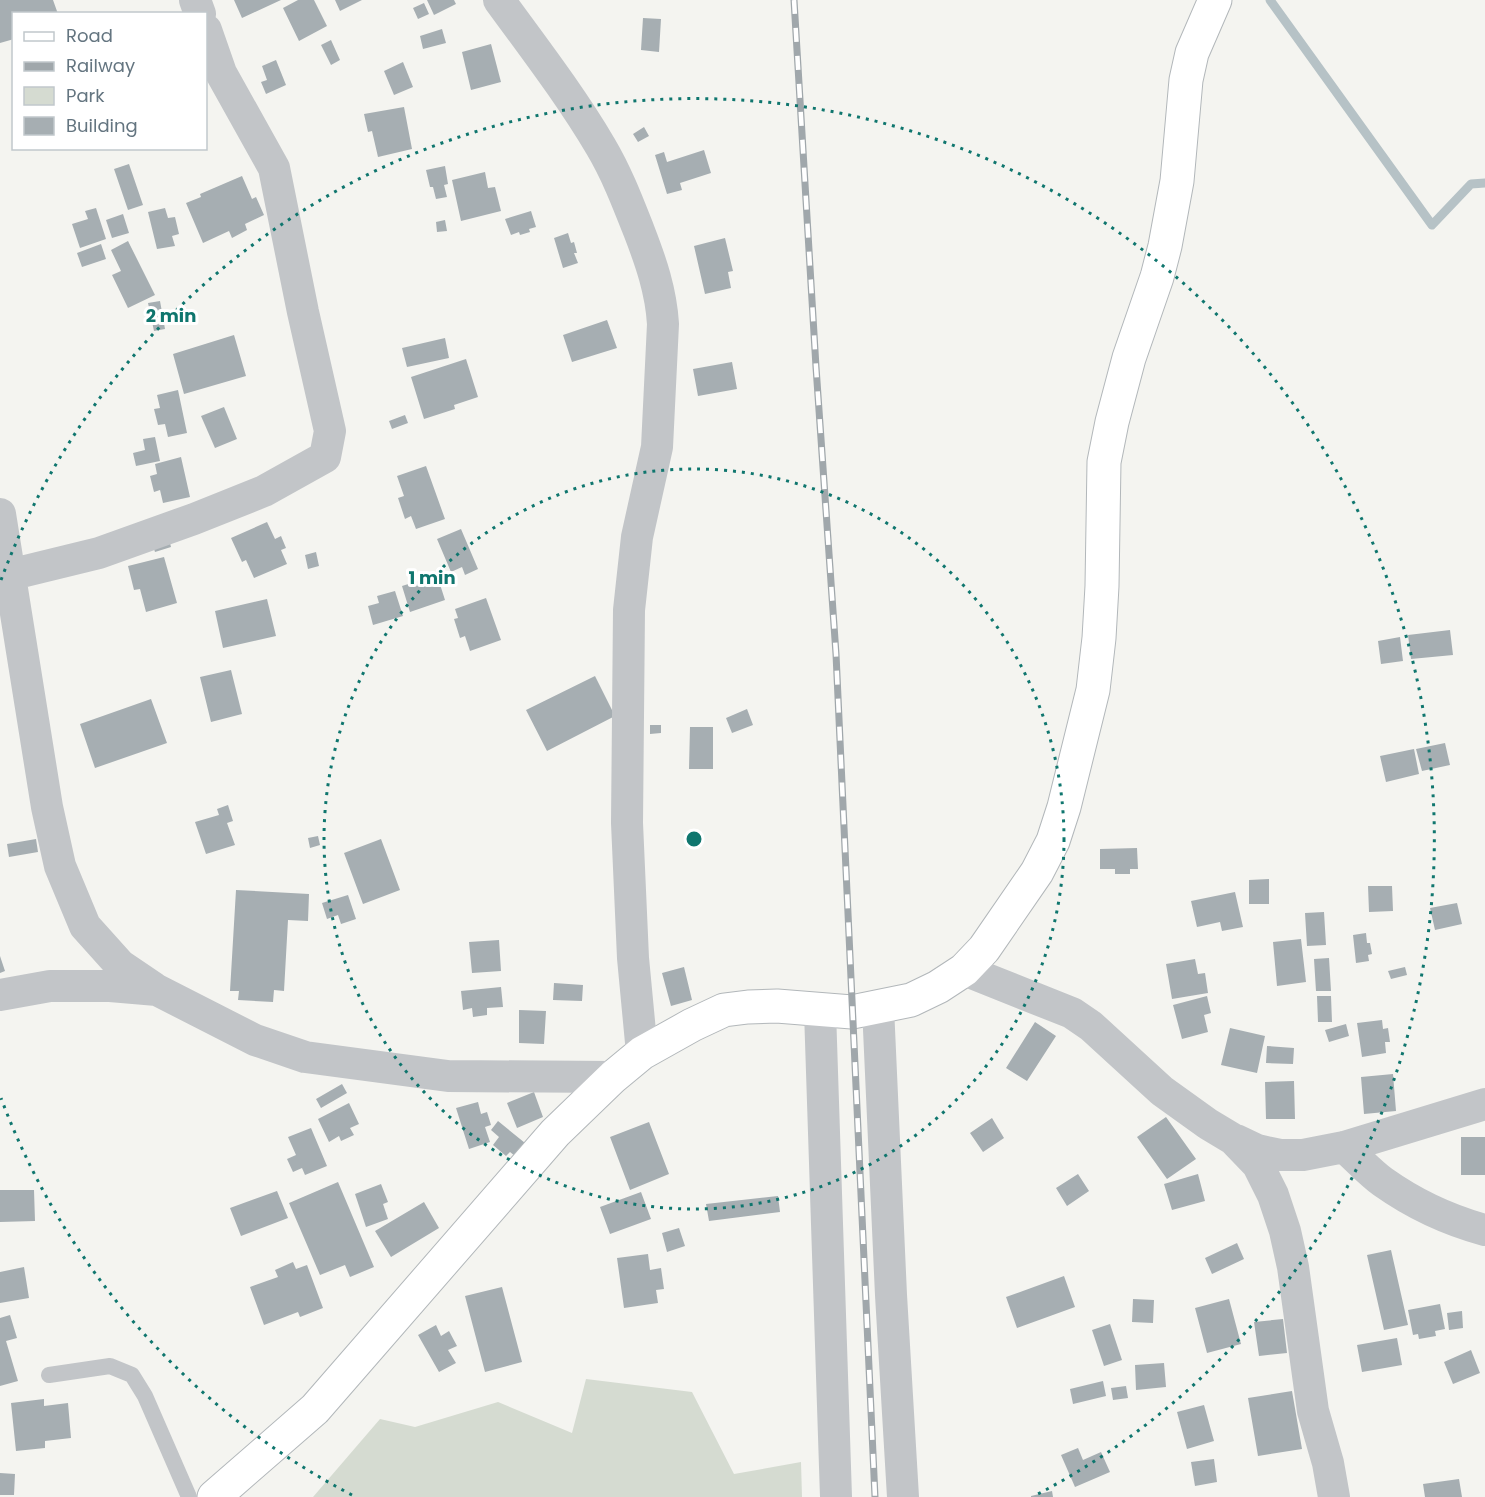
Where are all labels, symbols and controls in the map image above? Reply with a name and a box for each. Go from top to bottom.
legend [12,12,207,150]
text: Road [66,23,113,48]
text: Railway [66,53,135,78]
text: Park [66,83,105,108]
text: Building [66,113,138,138]
text: 2 min [146,303,196,328]
text: 1 min [408,565,456,590]
centre of rings [684,829,704,849]

